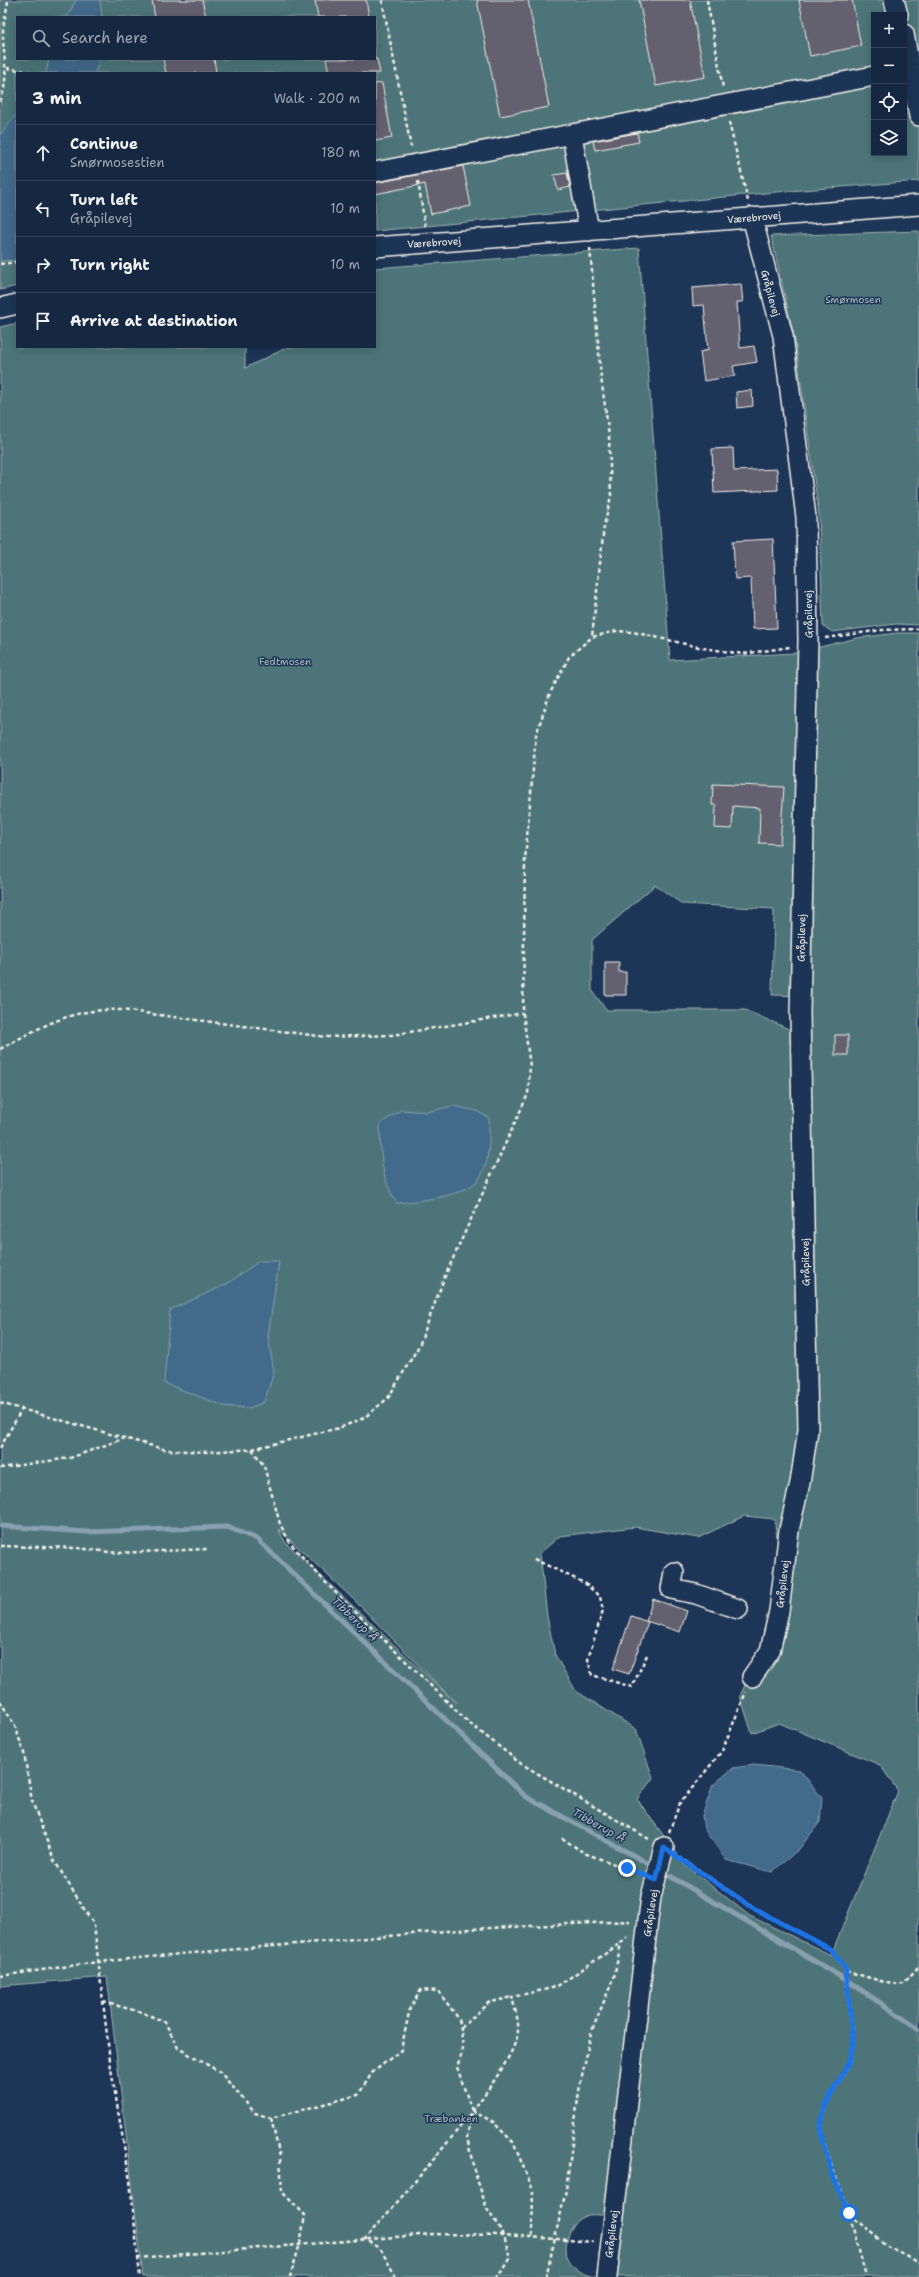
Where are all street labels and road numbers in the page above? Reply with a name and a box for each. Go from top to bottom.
street label: Værebrovej [727,209,782,226]
street label: Værebrovej [407,234,462,251]
street label: Gråpilevej [758,268,783,318]
street label: Gråpilevej [802,590,815,638]
street label: Gråpilevej [795,914,808,962]
street label: Gråpilevej [799,1238,812,1286]
street label: Gråpilevej [773,1559,792,1609]
street label: Gråpilevej [640,1888,661,1938]
street label: Gråpilevej [602,2209,621,2259]

